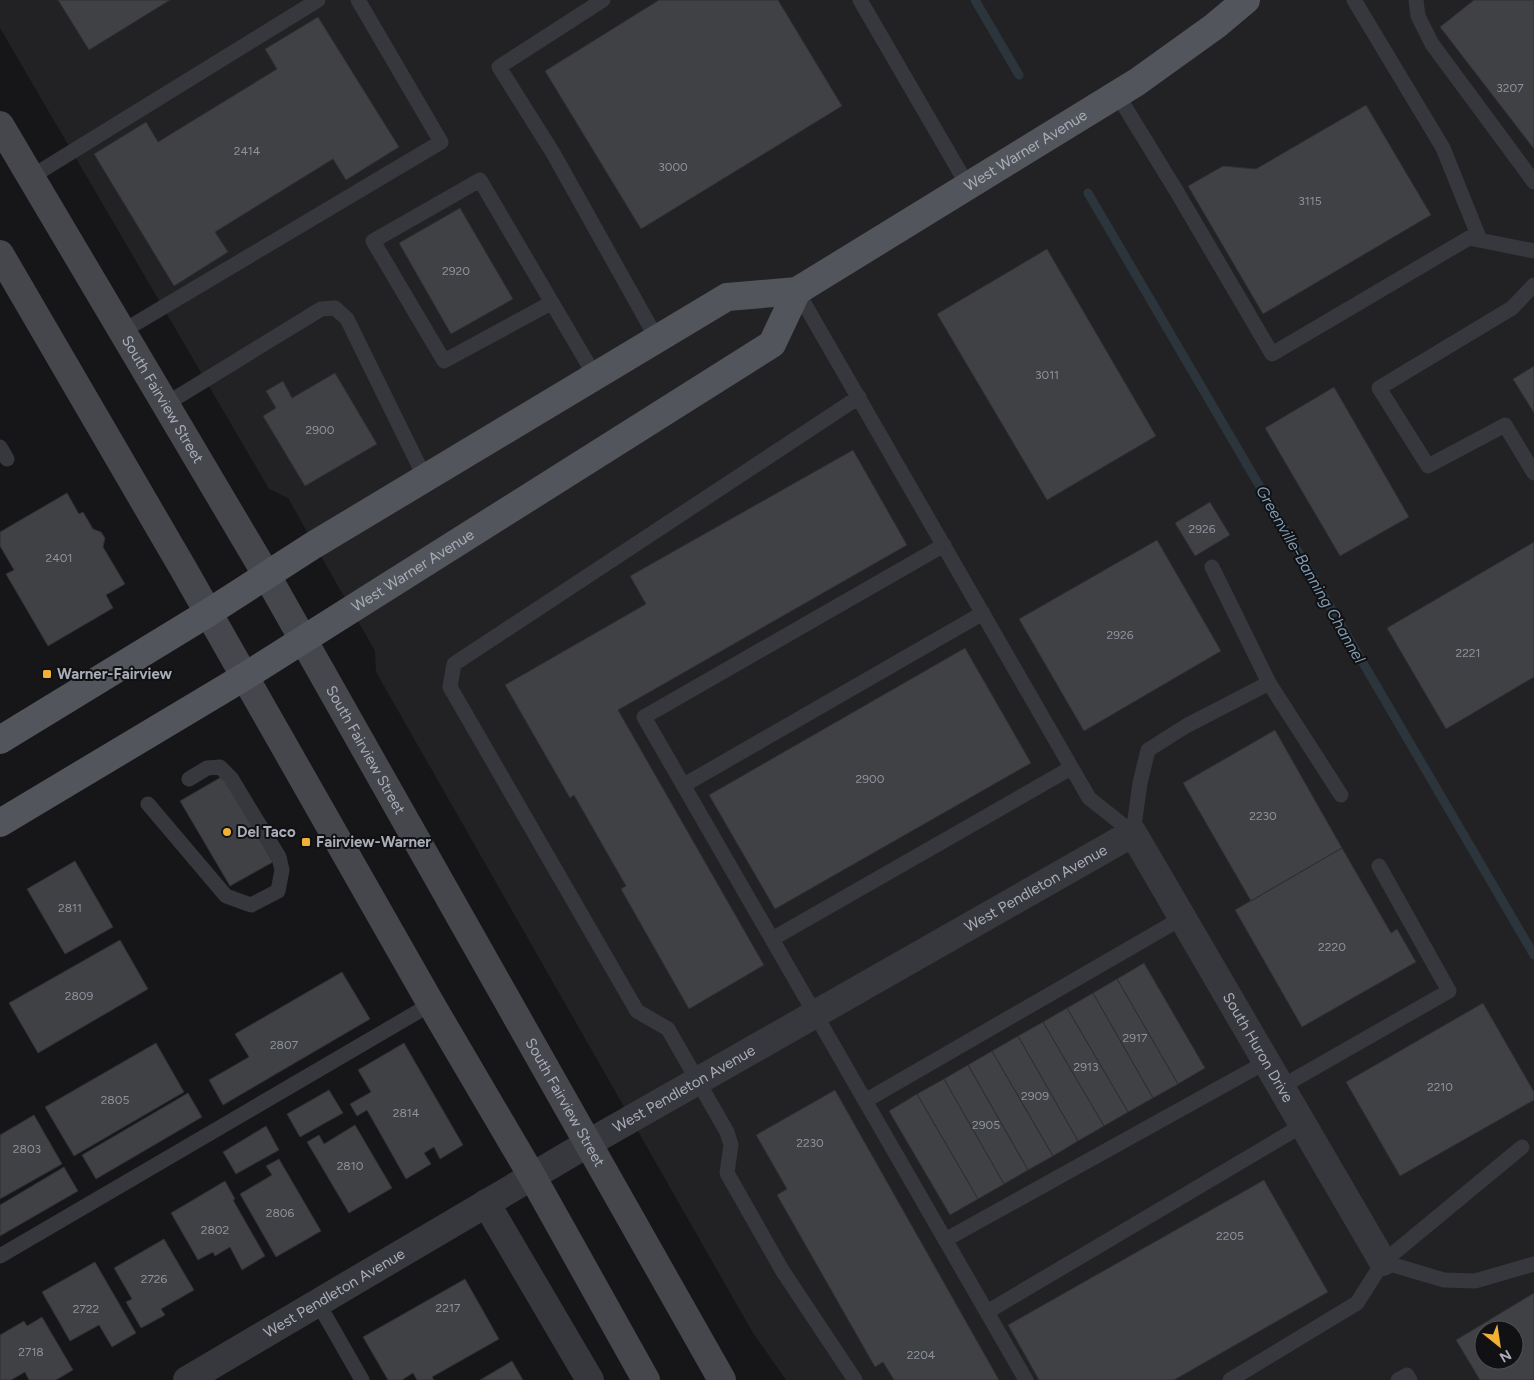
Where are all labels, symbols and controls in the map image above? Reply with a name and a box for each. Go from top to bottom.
house number: 3207 [1496,81,1524,95]
street label: West Warner Avenue [961,106,1090,195]
house number: 2414 [234,144,261,158]
house number: 3000 [658,160,688,174]
house number: 3115 [1298,194,1322,208]
house number: 2920 [442,264,470,278]
street label: South Fairview Street [118,332,208,467]
house number: 3011 [1035,368,1059,382]
house number: 2900 [306,423,335,437]
water label: Greenville-Banning Channel [1252,482,1369,667]
house number: 2926 [1188,522,1216,536]
street label: West Warner Avenue [348,525,477,616]
house number: 2401 [46,551,72,565]
house number: 2926 [1106,628,1134,642]
house number: 2221 [1455,646,1481,660]
place label: Warner-Fairview [57,665,173,683]
marker: Warner-Fairview [41,668,53,680]
street label: South Fairview Street [322,682,409,818]
house number: 2900 [856,772,885,786]
house number: 2230 [1249,809,1277,823]
place label: Del Taco [237,823,296,841]
marker: Del Taco [221,826,233,838]
place label: Fairview-Warner [316,833,431,851]
marker: Fairview-Warner [300,836,312,848]
street label: West Pendleton Avenue [961,841,1110,936]
house number: 2811 [58,901,82,915]
house number: 2220 [1318,940,1346,954]
house number: 2809 [65,989,93,1003]
street label: South Huron Drive [1219,989,1297,1106]
house number: 2917 [1123,1031,1148,1045]
street label: South Fairview Street [521,1035,609,1170]
house number: 2807 [270,1038,299,1052]
street label: West Pendleton Avenue [610,1041,758,1136]
house number: 2913 [1074,1060,1098,1074]
house number: 2210 [1427,1080,1453,1094]
house number: 2909 [1021,1089,1049,1103]
house number: 2805 [101,1093,129,1107]
house number: 2814 [393,1106,420,1120]
house number: 2905 [972,1118,1000,1132]
house number: 2230 [796,1136,824,1150]
house number: 2803 [13,1142,41,1156]
house number: 2810 [337,1159,364,1173]
house number: 2806 [266,1206,294,1220]
house number: 2802 [201,1223,229,1237]
house number: 2205 [1216,1229,1244,1243]
street label: West Pendleton Avenue [260,1244,408,1342]
house number: 2726 [141,1272,168,1286]
house number: 2217 [436,1301,461,1315]
house number: 2722 [73,1302,99,1316]
north arrow [1474,1320,1524,1370]
house number: 2718 [18,1345,44,1359]
text: N [1496,1346,1514,1366]
house number: 2204 [907,1348,936,1362]

